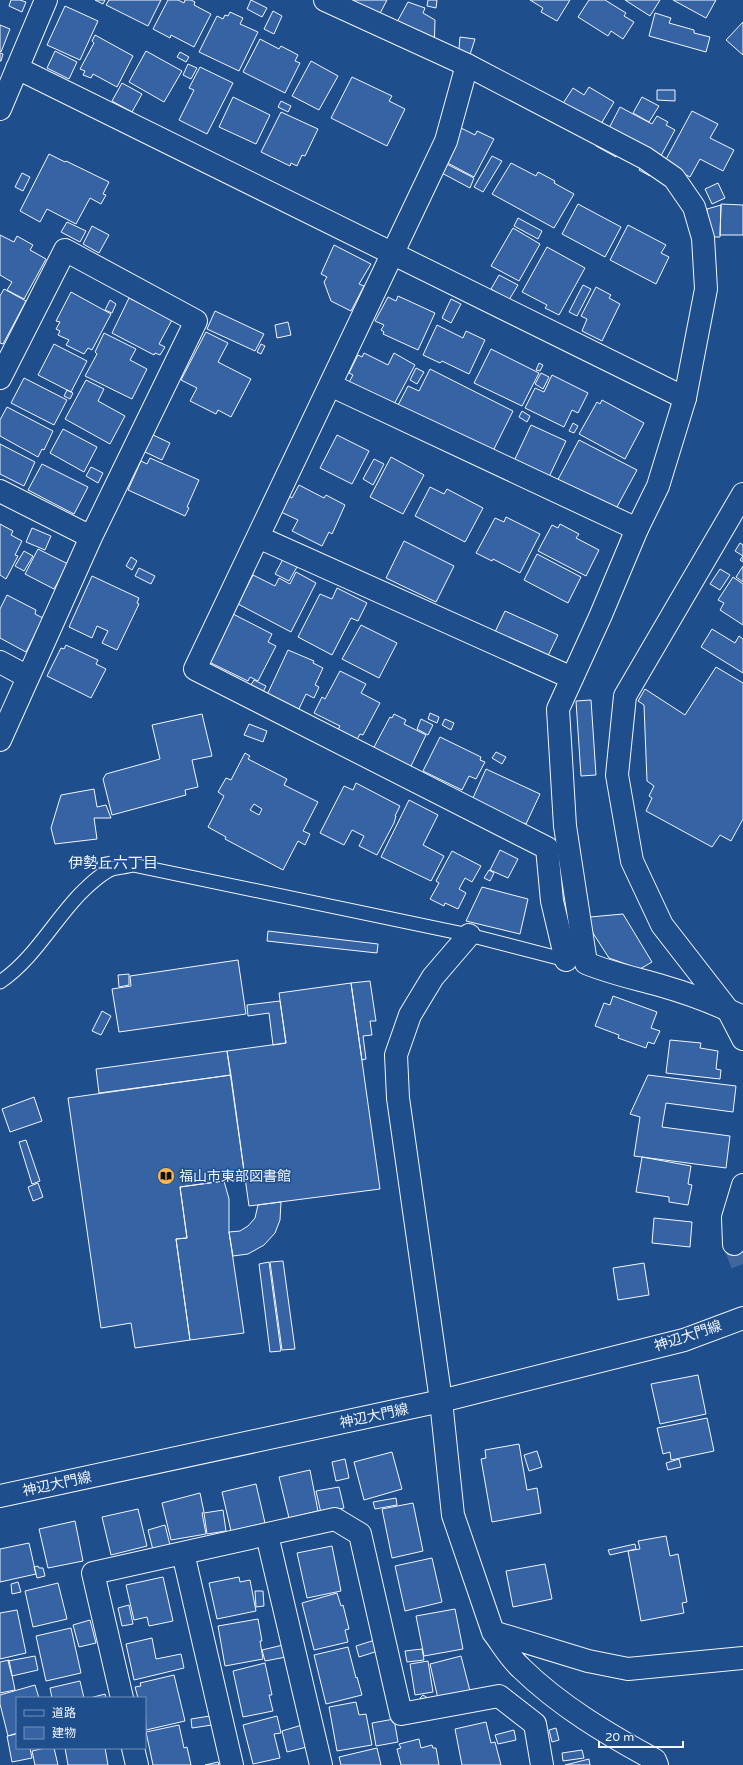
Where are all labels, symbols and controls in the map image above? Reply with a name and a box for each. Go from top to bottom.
district label: 伊勢丘六丁目 [68,854,158,872]
library icon: 福山市東部図書館 [156,1166,176,1186]
place label: 福山市東部図書館 [179,1168,291,1185]
street label: 神辺大門線 [652,1317,724,1355]
street label: 神辺大門線 [338,1400,410,1432]
street label: 神辺大門線 [21,1468,93,1500]
legend [16,1697,146,1749]
text: 道路 [52,1706,76,1720]
scale bar [599,1723,683,1749]
text: 建物 [52,1726,76,1740]
text: 20 m [605,1730,634,1744]

